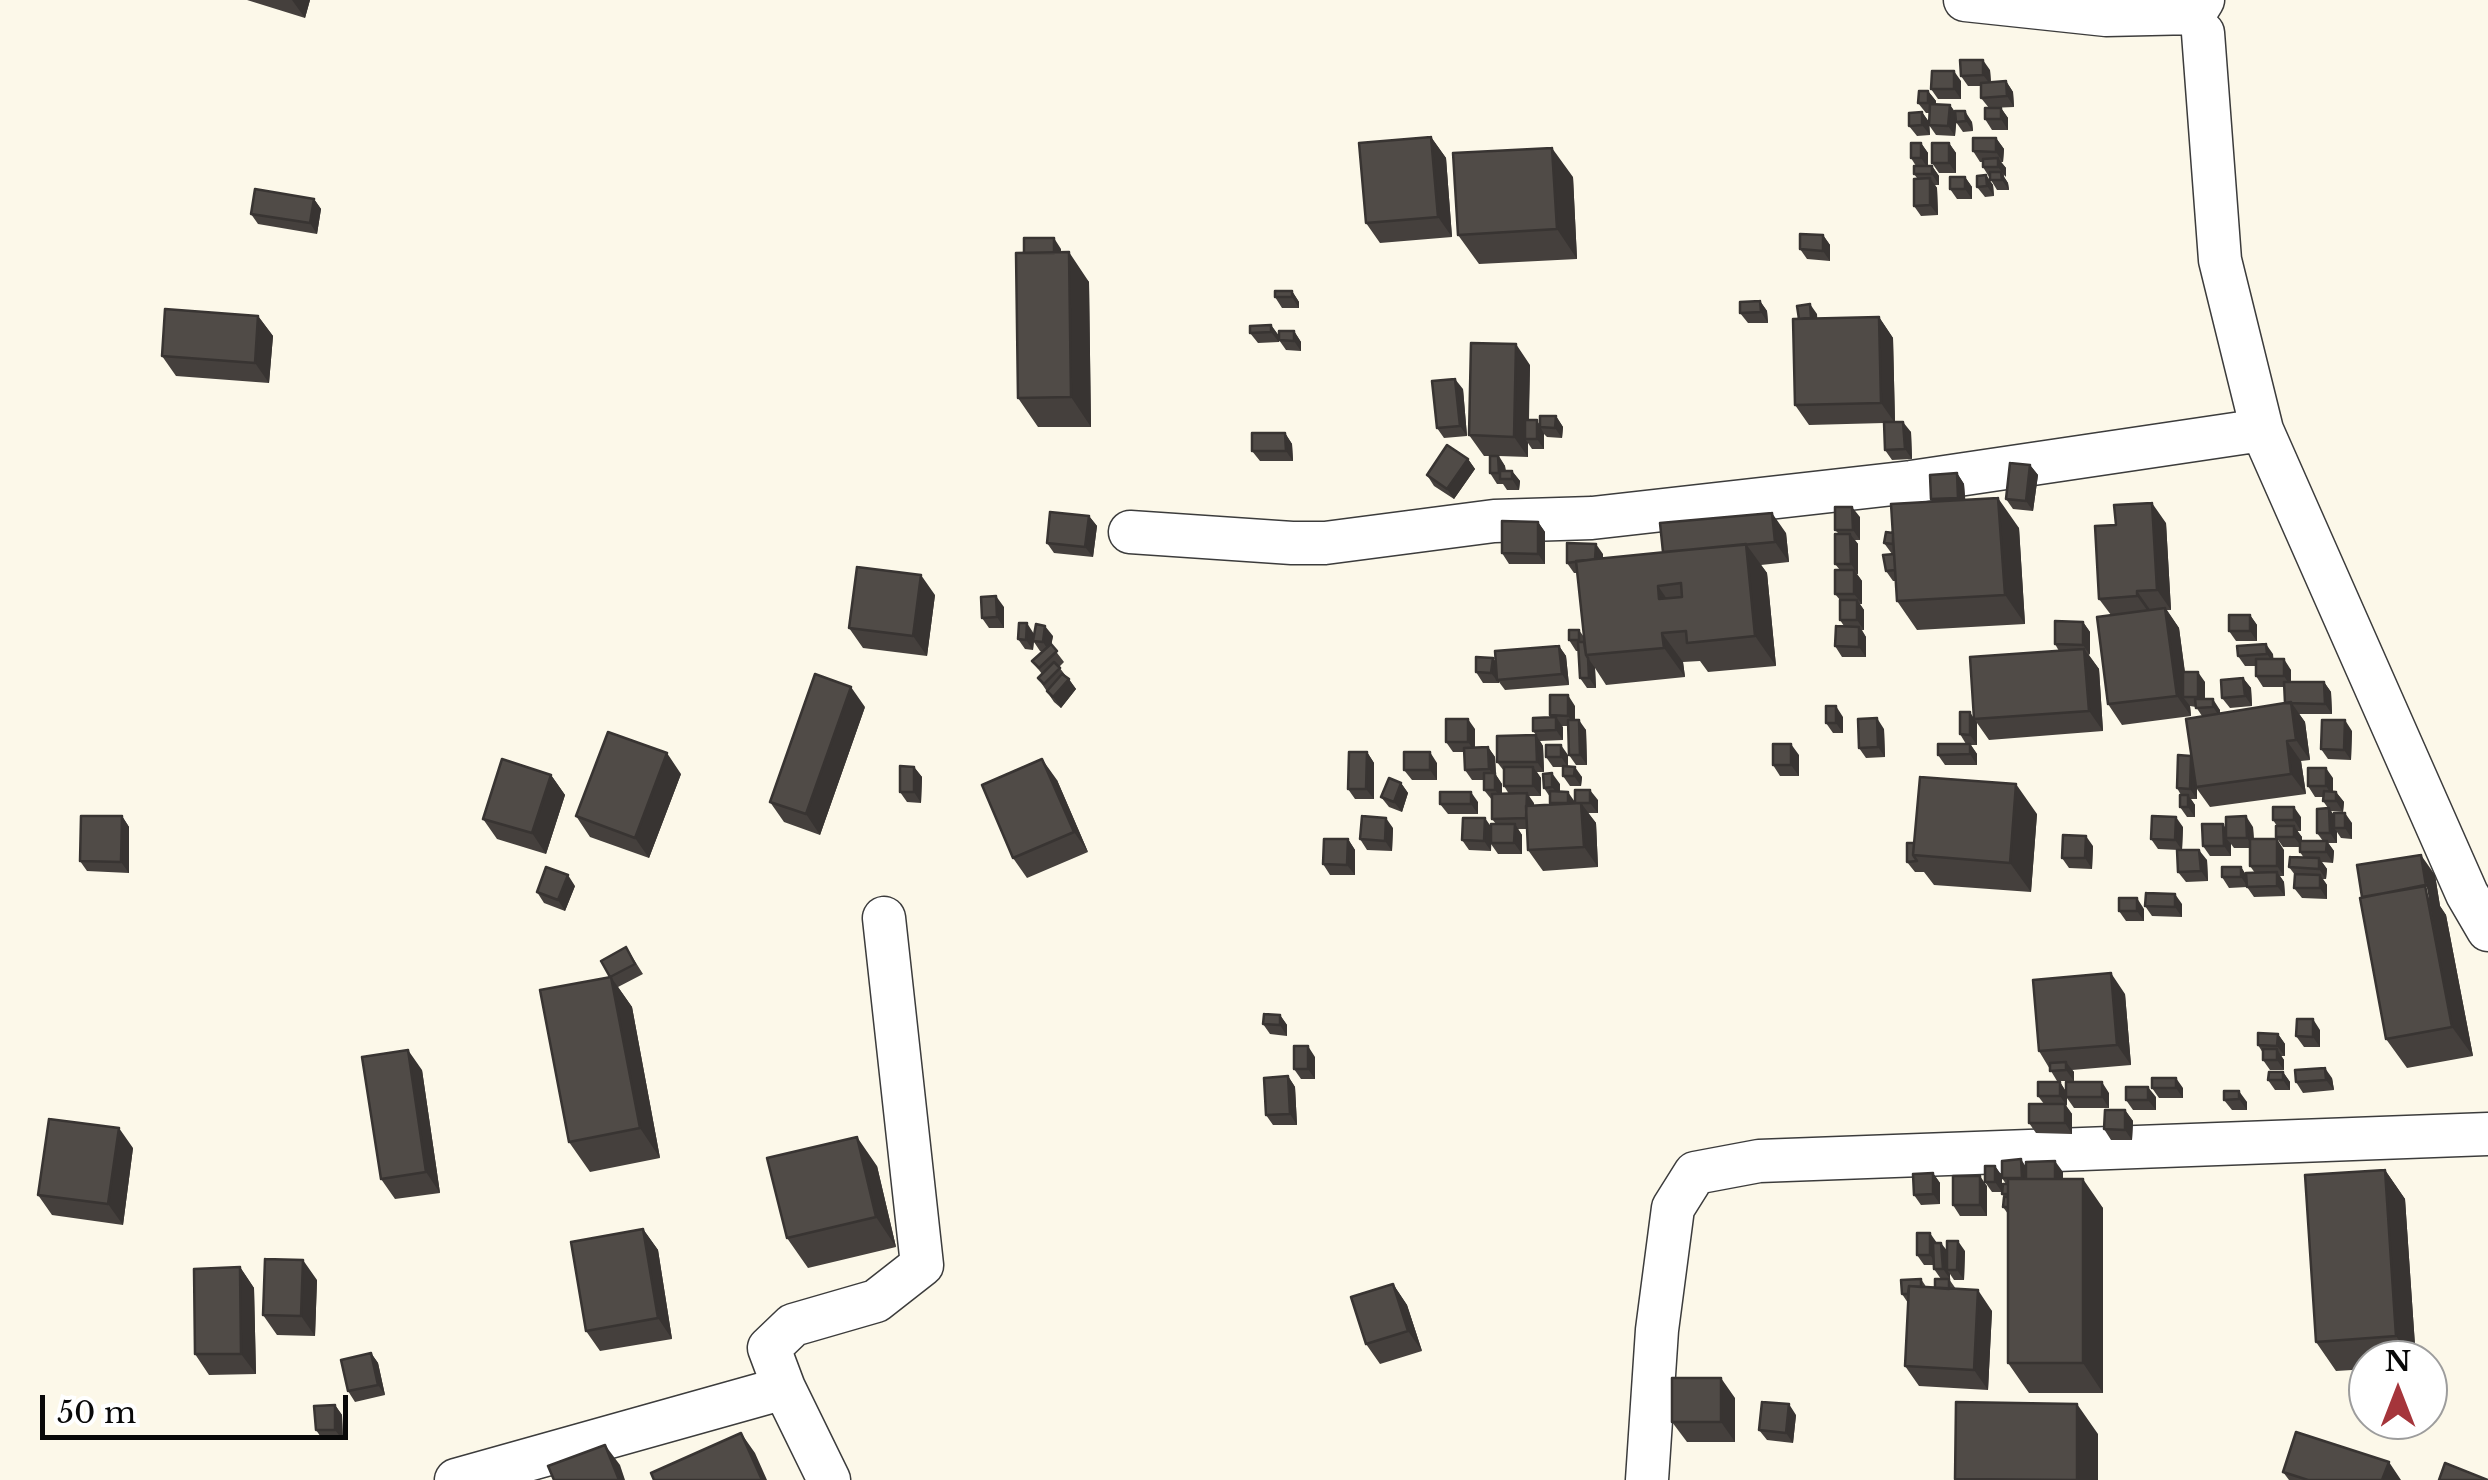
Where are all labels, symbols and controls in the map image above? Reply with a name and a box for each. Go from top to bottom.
north arrow [2348,1340,2448,1440]
text: N [2385,1344,2411,1379]
scale bar [45,1375,352,1437]
text: 50 m [57,1394,136,1431]

